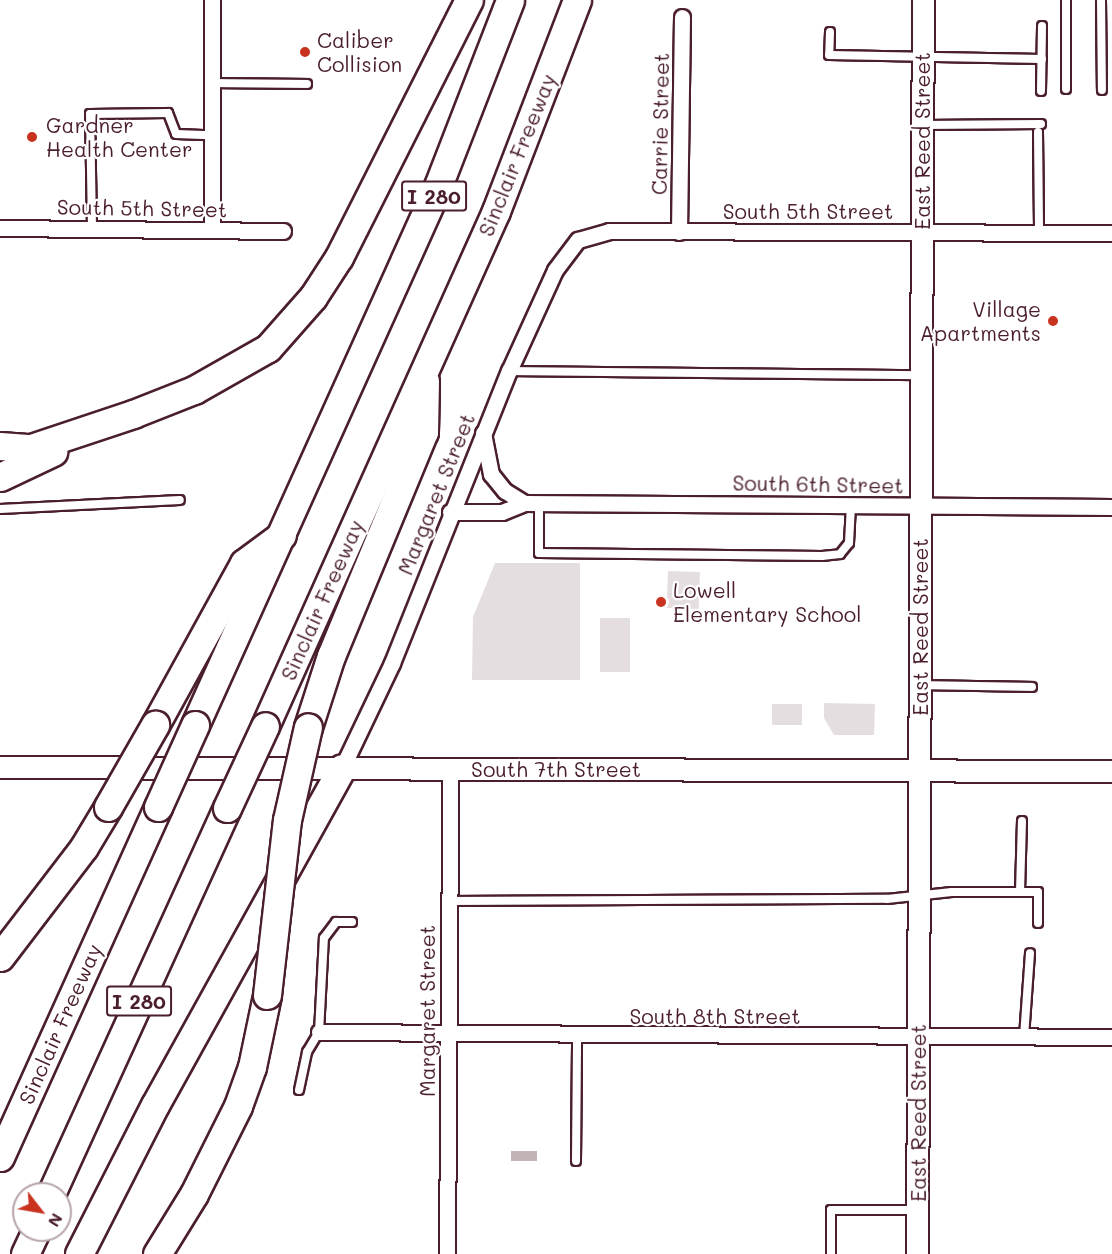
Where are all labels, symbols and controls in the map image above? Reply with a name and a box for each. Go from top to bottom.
place label: Caliber Collision [317,27,402,77]
marker: Caliber Collision [298,45,312,59]
street label: East Reed Street [909,52,935,230]
street label: Carrie Street [646,53,674,195]
street label: Sinclair Freeway [473,70,561,240]
place label: Gardner Health Center [46,112,193,162]
marker: Gardner Health Center [23,128,41,146]
road number: I 280 [401,179,467,213]
street label: South 5th Street [57,194,227,222]
street label: South 5th Street [723,198,893,224]
place label: Village Apartments [920,296,1041,346]
marker: Village Apartments [1046,314,1060,328]
street label: Margaret Street [392,410,480,578]
street label: South 6th Street [732,470,904,498]
street label: Sinclair Freeway [275,516,369,684]
street label: East Reed Street [907,538,933,716]
place label: Lowell Elementary School [673,577,861,627]
marker: Lowell Elementary School [654,595,668,609]
street label: South 7th Street [471,756,641,782]
street label: Margaret Street [414,925,440,1097]
street label: Sinclair Freeway [13,940,107,1108]
road number: I 280 [106,984,172,1018]
street label: South 8th Street [630,1003,800,1029]
street label: East Reed Street [905,1024,931,1202]
north arrow [12,1182,72,1242]
text: N [44,1210,68,1231]

